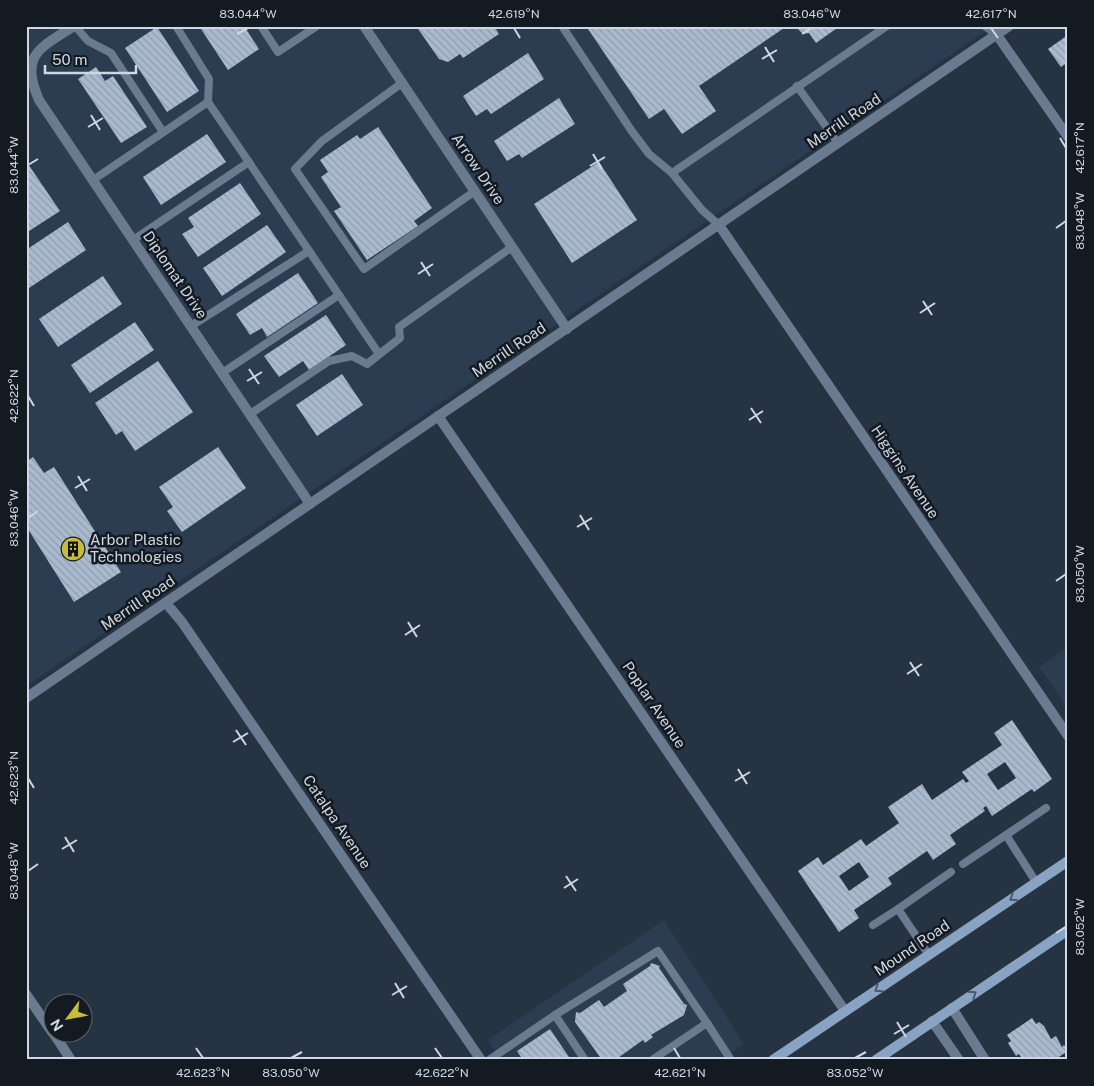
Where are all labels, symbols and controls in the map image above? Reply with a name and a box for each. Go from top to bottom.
text: 83.044°W [219,7,277,21]
text: 42.619°N [488,7,540,21]
text: 83.046°W [783,7,841,21]
text: 42.617°N [965,7,1017,21]
scale bar [45,42,136,74]
text: 50 m [52,51,87,68]
street label: Merrill Road [804,90,884,151]
text: 42.617°N [1073,122,1087,174]
street label: Arrow Drive [448,130,508,207]
text: 83.044°W [7,136,21,194]
text: 83.048°W [1073,192,1087,250]
street label: Diplomat Drive [140,228,211,322]
street label: Merrill Road [469,319,549,380]
text: 42.622°N [7,369,21,423]
street label: Higgins Avenue [868,422,943,522]
text: 83.046°W [7,489,21,547]
place label: Arbor Plastic Technologies [90,531,182,565]
building icon: Arbor Plastic Technologies [60,536,86,562]
text: 83.050°W [1073,545,1087,603]
street label: Merrill Road [98,572,178,633]
street label: Poplar Avenue [619,658,690,751]
text: 42.623°N [7,751,21,805]
street label: Catalpa Avenue [300,772,375,872]
text: 83.048°W [7,842,21,900]
one-way arrow [1009,892,1019,901]
text: 83.052°W [1073,898,1087,956]
street label: Mound Road [871,916,953,979]
one-way arrow [874,983,884,992]
one-way arrow [967,991,976,1000]
north arrow [42,994,92,1044]
text: N [47,1016,67,1034]
text: 42.623°N [176,1066,230,1080]
text: 83.050°W [262,1066,320,1080]
text: 42.622°N [415,1066,469,1080]
text: 42.621°N [654,1066,706,1080]
text: 83.052°W [826,1066,884,1080]

